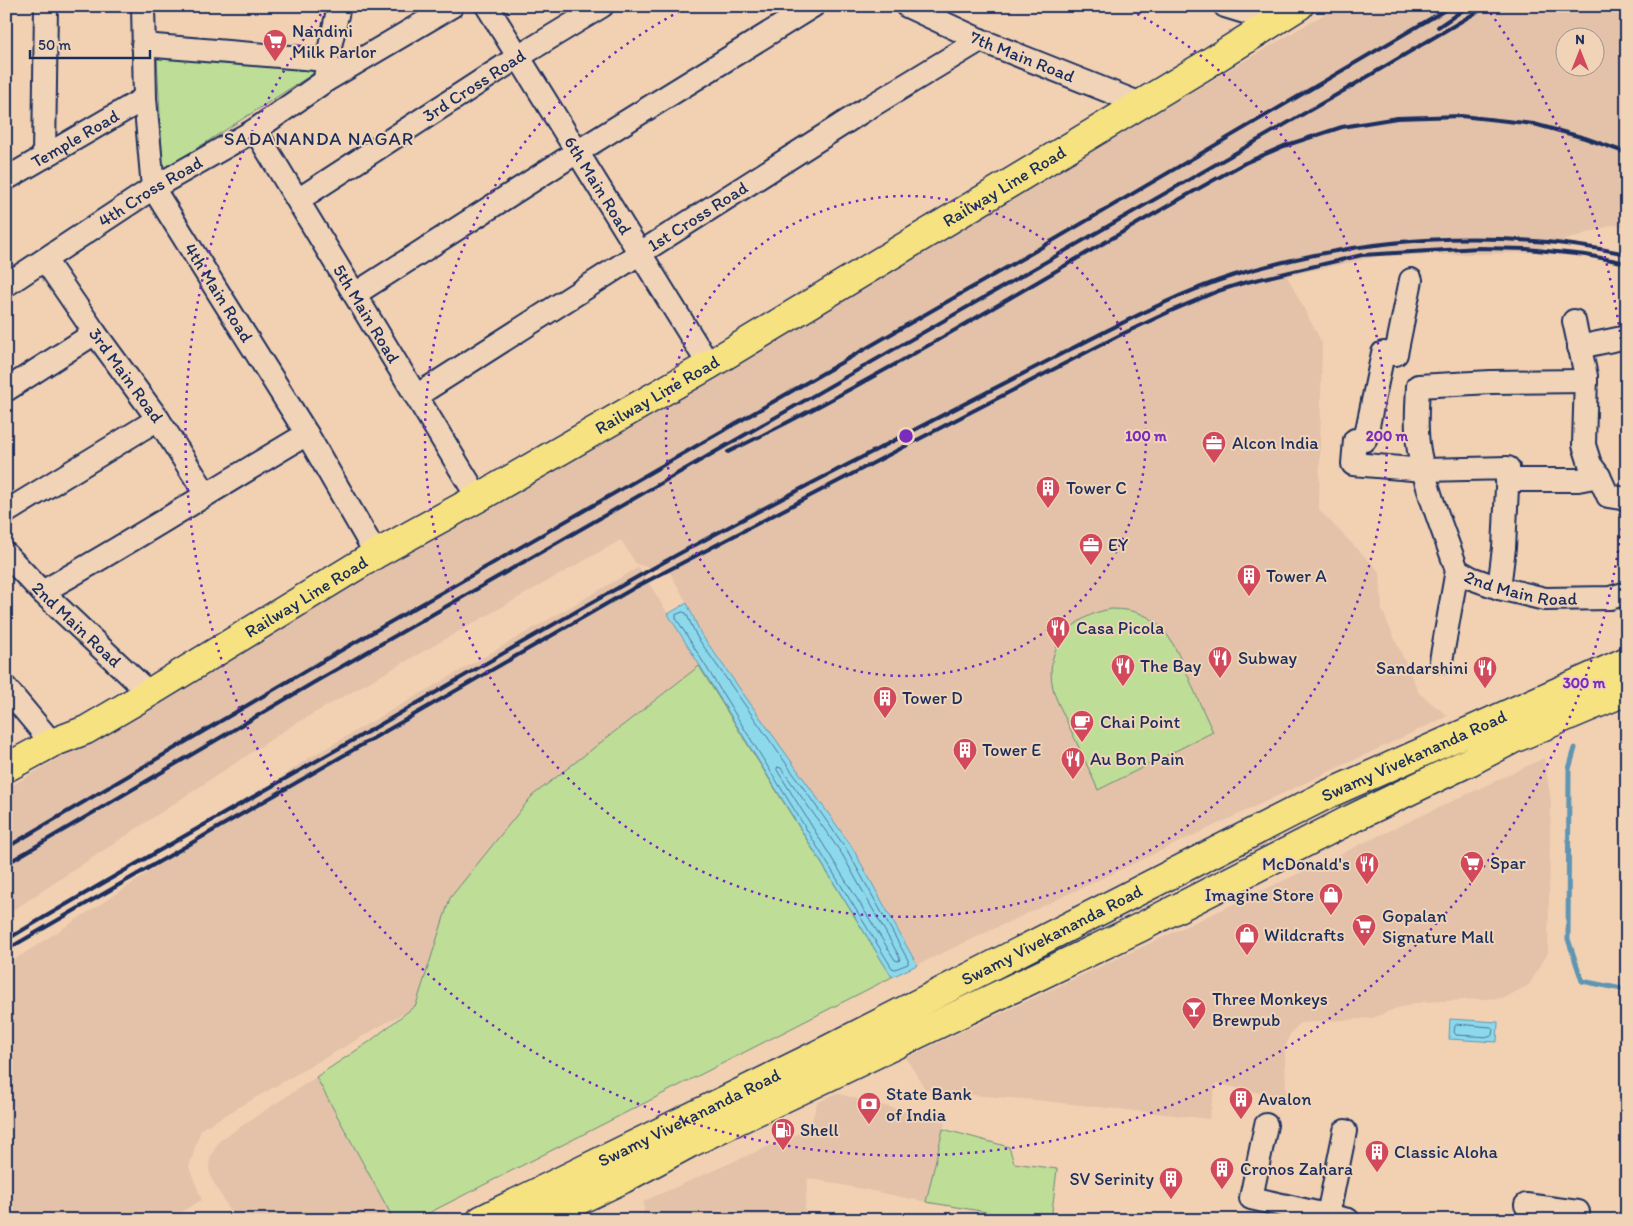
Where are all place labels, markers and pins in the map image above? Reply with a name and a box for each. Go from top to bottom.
place label: Nandini Milk Parlor [292,20,377,63]
supermarket icon: Nandini Milk Parlor [262,28,288,62]
centre of rings [897,427,915,445]
office icon: Alcon India [1201,430,1227,464]
place label: Alcon India [1232,432,1319,454]
building icon: Tower C [1035,475,1061,509]
place label: Tower C [1066,477,1127,499]
office icon: EY [1078,532,1104,566]
place label: EY [1108,534,1129,556]
building icon: Tower A [1236,563,1262,597]
place label: Tower A [1266,565,1327,587]
restaurant icon: Casa Picola [1045,615,1071,649]
place label: Casa Picola [1076,617,1164,639]
restaurant icon: Subway [1207,645,1233,679]
place label: Subway [1238,647,1298,669]
restaurant icon: The Bay [1110,653,1136,687]
place label: The Bay [1140,655,1202,677]
restaurant icon: Sandarshini [1472,655,1498,689]
place label: Sandarshini [1376,657,1468,679]
building icon: Tower D [872,685,898,719]
place label: Tower D [902,687,963,709]
cafe icon: Chai Point [1069,709,1095,743]
place label: Chai Point [1100,711,1180,733]
building icon: Tower E [952,737,978,771]
place label: Tower E [982,739,1041,761]
restaurant icon: Au Bon Pain [1060,746,1086,780]
place label: Au Bon Pain [1090,748,1185,770]
supermarket icon: Spar [1459,850,1485,884]
restaurant icon: McDonald's [1354,851,1380,885]
place label: Spar [1490,852,1526,874]
place label: McDonald's [1262,853,1350,875]
shop icon: Imagine Store [1318,882,1344,916]
place label: Imagine Store [1205,884,1314,906]
place label: Gopalan Signature Mall [1382,905,1494,948]
supermarket icon: Gopalan Signature Mall [1351,913,1377,947]
shop icon: Wildcrafts [1234,922,1260,956]
place label: Wildcrafts [1264,924,1344,946]
place label: Three Monkeys Brewpub [1212,988,1328,1031]
bar icon: Three Monkeys Brewpub [1181,996,1207,1030]
place label: State Bank of India [886,1083,973,1126]
building icon: Avalon [1228,1086,1254,1120]
place label: Avalon [1258,1088,1311,1110]
bank icon: State Bank of India [856,1091,882,1125]
fuel station icon: Shell [770,1117,796,1151]
place label: Shell [800,1119,839,1141]
building icon: Classic Aloha [1364,1139,1390,1173]
place label: Classic Aloha [1394,1141,1499,1163]
building icon: Cronos Zahara [1209,1156,1235,1190]
place label: Cronos Zahara [1240,1158,1353,1180]
building icon: SV Serinity [1158,1166,1184,1200]
place label: SV Serinity [1069,1168,1155,1190]

